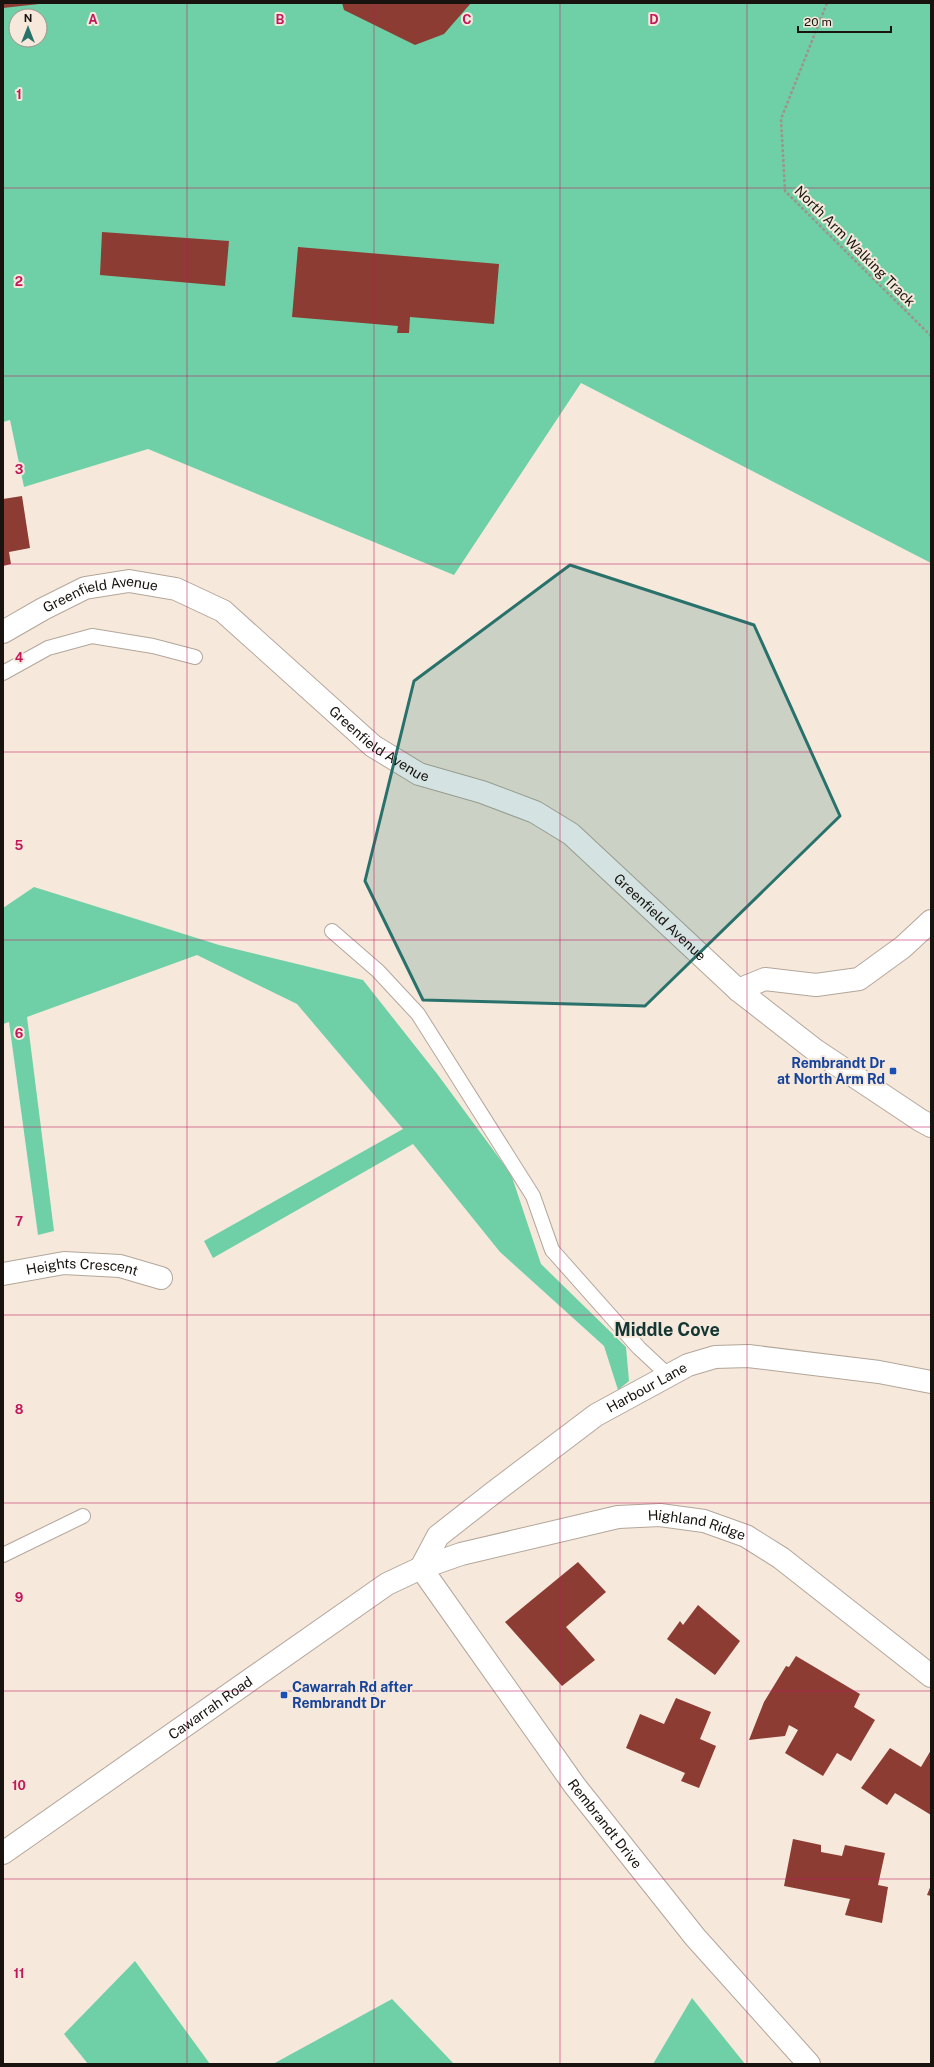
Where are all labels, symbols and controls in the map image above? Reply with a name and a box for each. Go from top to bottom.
north arrow [8,8,48,48]
scale bar [798,8,891,34]
text: N [24,12,32,24]
text: A [88,12,98,27]
text: B [276,12,285,27]
text: C [462,12,472,27]
text: D [649,12,659,27]
text: 20 m [804,15,832,29]
text: 1 [16,87,22,102]
street label: North Arm Walking Track [791,182,919,310]
text: 2 [15,274,23,289]
text: 3 [15,462,24,477]
street label: Greenfield Avenue [40,573,159,616]
text: 4 [15,650,24,665]
street label: Greenfield Avenue [326,703,431,784]
text: 5 [15,838,24,853]
street label: Greenfield Avenue [611,870,709,964]
text: 6 [15,1026,24,1041]
place label: Rembrandt Dr at North Arm Rd [777,1055,885,1087]
marker: Rembrandt Dr at North Arm Rd [888,1066,898,1076]
text: 7 [15,1214,23,1229]
street label: Heights Crescent [25,1255,140,1279]
district label: Middle Cove [614,1319,720,1340]
street label: Harbour Lane [604,1359,690,1416]
text: 8 [15,1402,24,1417]
street label: Highland Ridge [647,1507,748,1543]
text: 9 [15,1590,23,1605]
street label: Cawarrah Road [165,1673,255,1743]
place label: Cawarrah Rd after Rembrandt Dr [292,1679,413,1711]
marker: Cawarrah Rd after Rembrandt Dr [279,1690,289,1700]
street label: Rembrandt Drive [565,1776,645,1872]
text: 10 [12,1778,26,1793]
text: 11 [13,1966,25,1981]

